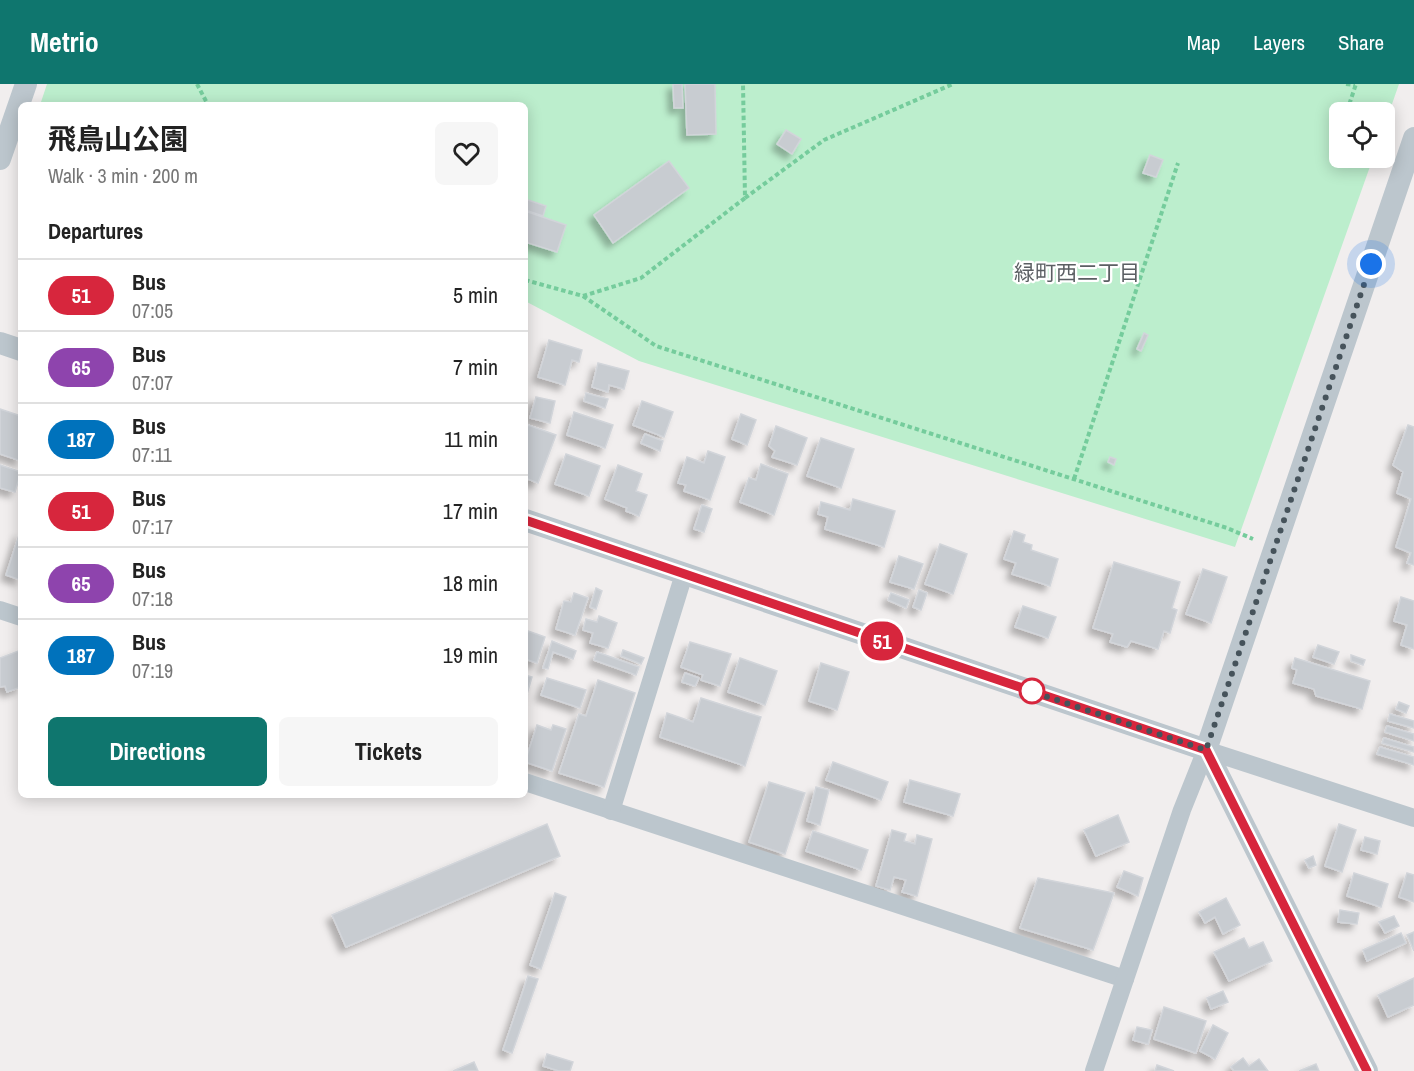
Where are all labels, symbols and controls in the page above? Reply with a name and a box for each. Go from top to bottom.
text: Metrio [30,23,99,61]
text: Map [1187,28,1220,57]
text: Layers [1253,28,1305,57]
text: Share [1338,28,1384,57]
map controls [1329,102,1395,168]
button: locate [1329,102,1395,168]
text: 飛鳥山公園 [48,120,188,158]
button: heart [435,122,498,185]
text: Walk · 3 min · 200 m [48,162,198,189]
text: Departures [48,216,143,246]
your location [1356,249,1386,279]
district label: 緑町西二丁目 [1014,258,1140,287]
text: Bus [132,267,166,297]
text: 5 min [453,280,498,310]
text: 51 [71,281,91,310]
text: 07:05 [132,297,173,324]
text: Bus [132,339,166,369]
text: 7 min [453,352,498,382]
text: 65 [71,353,91,382]
text: 07:07 [132,369,173,396]
text: Bus [132,411,166,441]
text: 11 min [444,424,498,454]
text: 187 [67,425,95,454]
text: 07:11 [132,441,172,468]
text: Bus [132,483,166,513]
text: 17 min [443,496,498,526]
text: 51 [71,497,91,526]
text: 07:17 [132,513,173,540]
text: Bus [132,555,166,585]
text: 18 min [443,568,498,598]
text: 65 [71,569,91,598]
text: 07:18 [132,585,173,612]
line badge: 51 [855,622,909,660]
text: Bus [132,627,166,657]
text: 51 [872,627,892,656]
text: 19 min [443,640,498,670]
text: 187 [67,641,95,670]
text: 07:19 [132,657,173,684]
unlabelled marker [1019,678,1045,704]
button: Directions [48,717,267,786]
button: Tickets [279,717,498,786]

